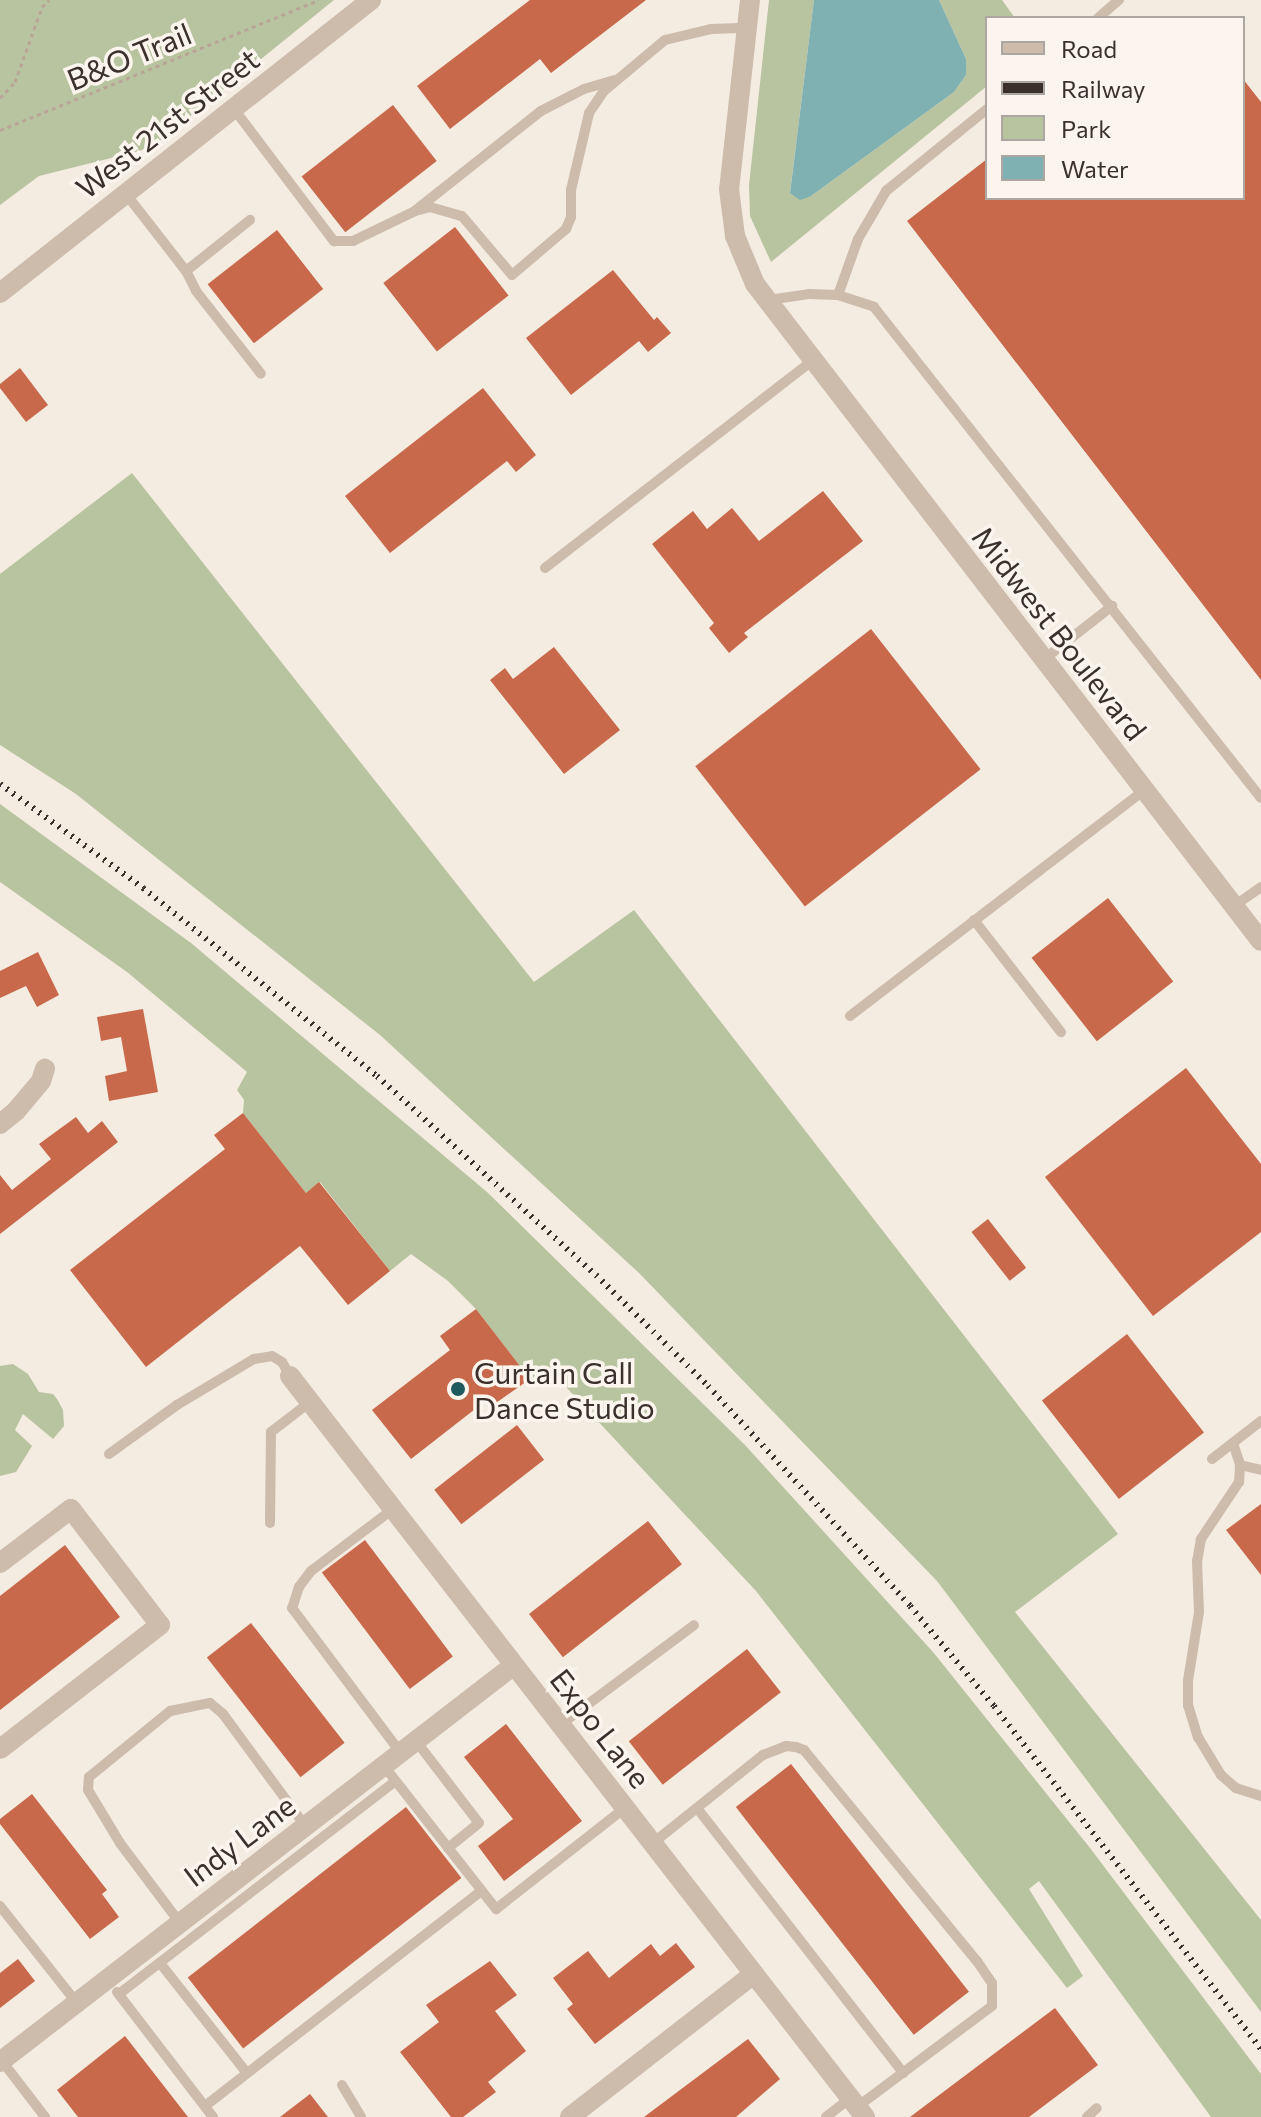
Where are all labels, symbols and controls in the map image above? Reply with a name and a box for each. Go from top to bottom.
street label: B&O Trail [61,15,197,97]
legend [985,16,1245,200]
text: Road [1061,34,1117,63]
street label: West 21st Street [69,41,265,205]
text: Railway [1061,74,1146,103]
text: Park [1061,114,1111,143]
text: Water [1061,154,1129,183]
street label: Midwest Boulevard [965,519,1155,747]
place label: Curtain Call Dance Studio [474,1354,655,1424]
marker: Curtain Call Dance Studio [449,1380,467,1398]
street label: Expo Lane [543,1661,659,1795]
street label: Indy Lane [176,1786,302,1894]

